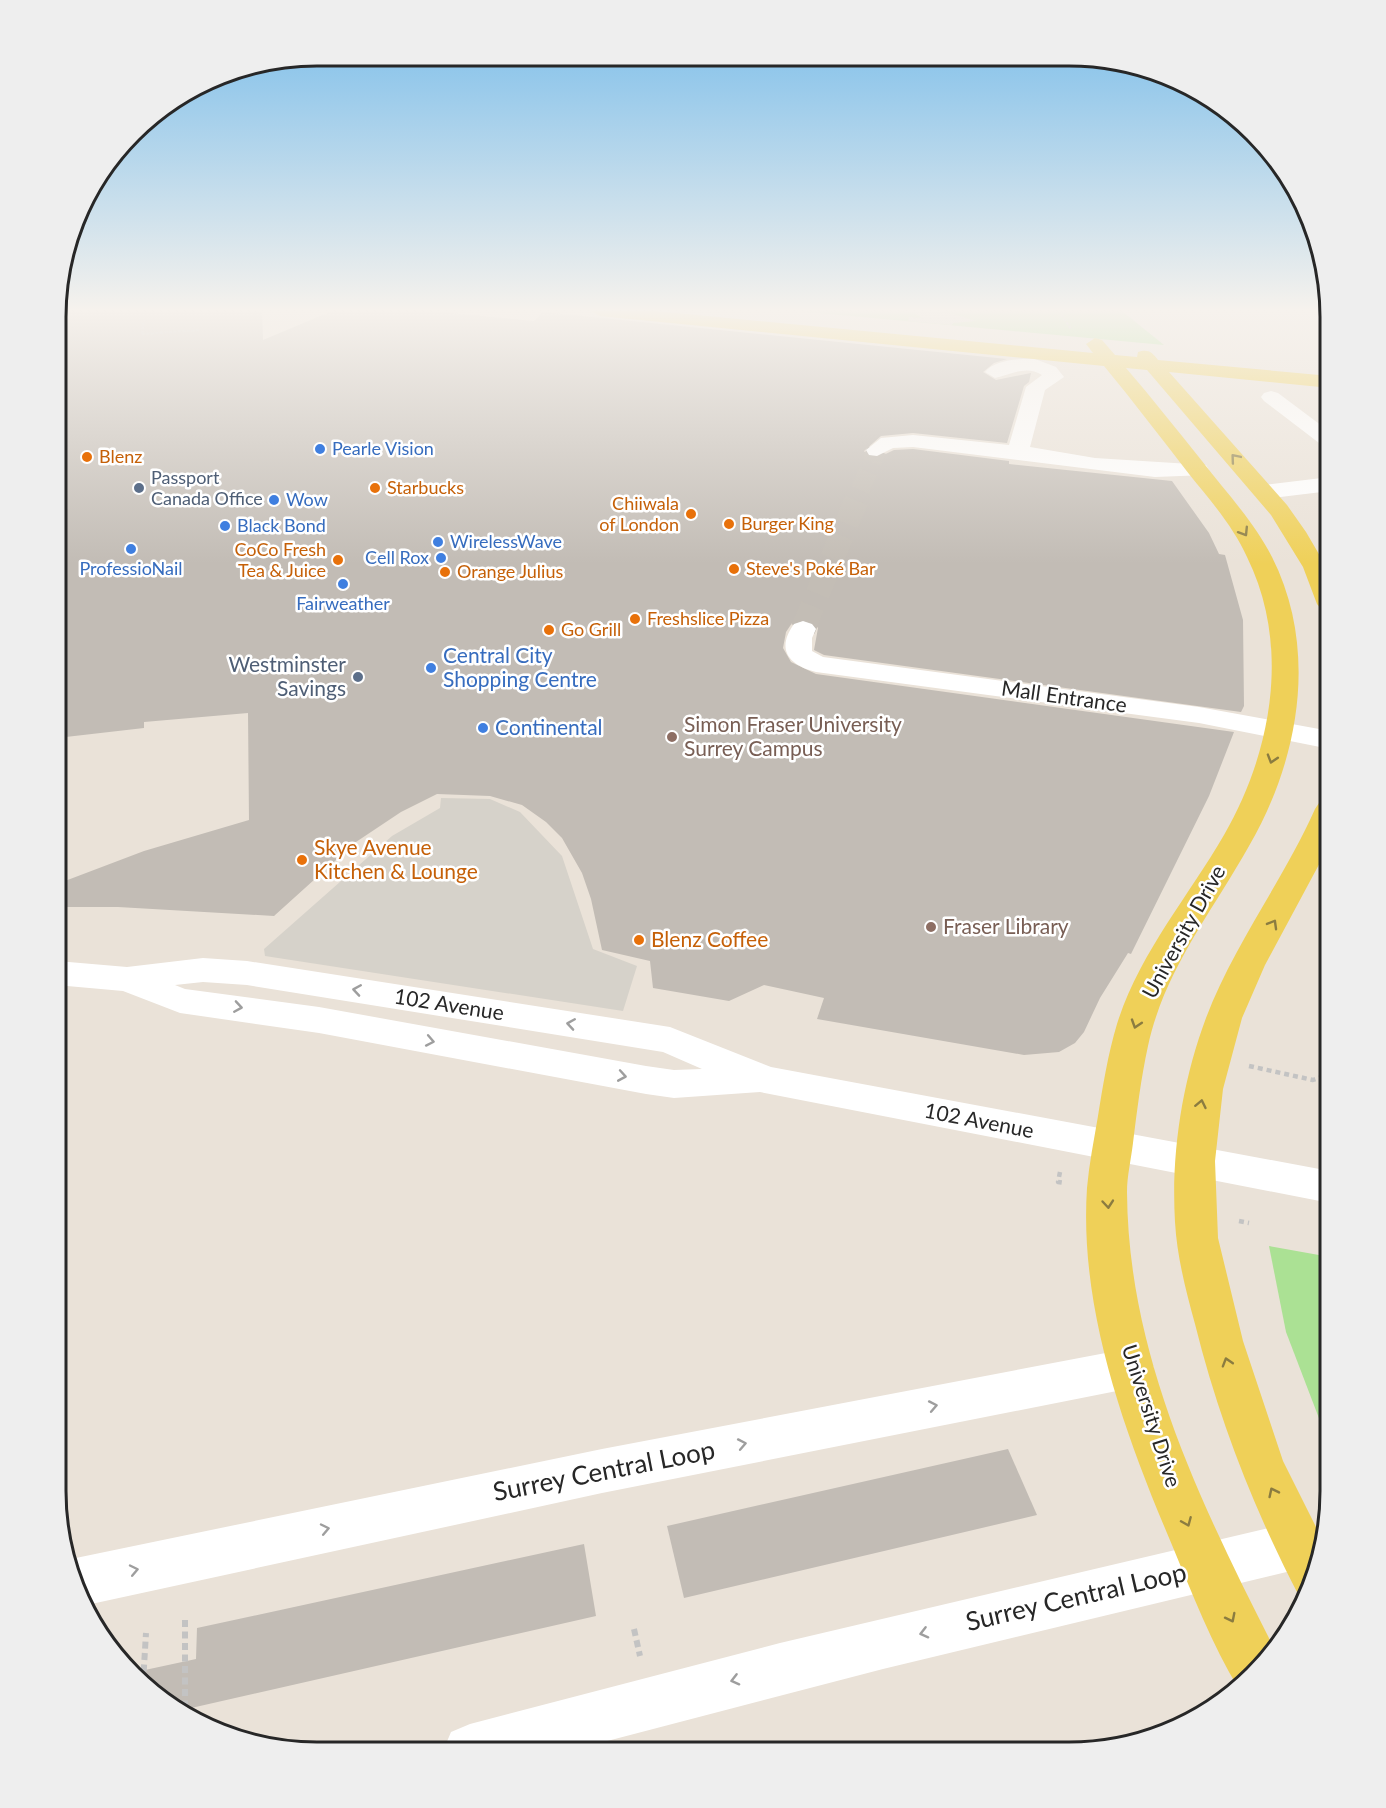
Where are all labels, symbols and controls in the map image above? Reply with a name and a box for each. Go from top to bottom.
place label: Pearle Vision [332,437,434,459]
marker: Pearle Vision [313,442,327,456]
place label: Blenz [99,445,142,467]
marker: Blenz [80,450,94,464]
one-way arrow [1231,454,1242,465]
place label: Passport Canada Office [151,466,263,509]
place label: Starbucks [387,476,464,498]
marker: Passport Canada Office [132,481,146,495]
marker: Starbucks [368,481,382,495]
place label: Wow [286,488,328,510]
place label: Chiiwala of London [599,492,679,535]
marker: Wow [267,493,281,507]
marker: Chiiwala of London [684,507,698,521]
place label: Burger King [741,512,834,534]
place label: Black Bond [237,514,326,536]
marker: Burger King [722,517,736,531]
marker: Black Bond [218,519,232,533]
one-way arrow [1237,526,1249,536]
place label: WirelessWave [450,530,562,552]
marker: WirelessWave [431,535,445,549]
place label: CoCo Fresh Tea & Juice [234,538,326,581]
marker: ProfessioNail [124,542,138,556]
place label: Cell Rox [365,546,429,568]
marker: Cell Rox [434,551,448,565]
marker: CoCo Fresh Tea & Juice [331,553,345,567]
place label: ProfessioNail [79,557,183,579]
place label: Steve's Poké Bar [746,557,876,579]
place label: Orange Julius [457,560,563,582]
marker: Steve's Poké Bar [727,562,741,576]
marker: Orange Julius [438,565,452,579]
marker: Fairweather [336,577,350,591]
place label: Fairweather [296,592,390,614]
place label: Freshslice Pizza [647,607,769,629]
marker: Freshslice Pizza [628,612,642,626]
place label: Go Grill [561,618,621,640]
marker: Go Grill [542,623,556,637]
place label: Central City Shopping Centre [443,642,597,691]
place label: Westminster Savings [228,651,346,700]
marker: Central City Shopping Centre [424,661,438,675]
marker: Westminster Savings [351,670,365,684]
street label: Mall Entrance [1000,674,1129,717]
place label: Simon Fraser University Surrey Campus [684,711,902,760]
place label: Continental [495,714,603,739]
marker: Continental [476,721,490,735]
marker: Simon Fraser University Surrey Campus [665,730,679,744]
one-way arrow [1267,753,1279,764]
place label: Skye Avenue Kitchen & Lounge [314,834,478,883]
marker: Skye Avenue Kitchen & Lounge [295,853,309,867]
street label: University Drive [1136,860,1230,1002]
place label: Fraser Library [943,913,1069,938]
one-way arrow [1265,919,1277,930]
marker: Fraser Library [924,920,938,934]
place label: Blenz Coffee [651,926,768,951]
marker: Blenz Coffee [632,933,646,947]
street label: 102 Avenue [393,983,506,1025]
one-way arrow [353,984,362,996]
one-way arrow [234,1001,243,1013]
one-way arrow [1131,1018,1143,1029]
one-way arrow [566,1019,575,1031]
one-way arrow [425,1034,435,1047]
one-way arrow [618,1069,627,1081]
street label: 102 Avenue [923,1097,1036,1142]
one-way arrow [1194,1099,1207,1109]
one-way arrow [1101,1199,1114,1209]
street label: University Drive [1118,1341,1187,1490]
one-way arrow [1222,1357,1234,1368]
one-way arrow [928,1400,938,1413]
street label: Surrey Central Loop [490,1433,718,1507]
one-way arrow [737,1438,747,1451]
one-way arrow [1269,1487,1281,1498]
one-way arrow [1180,1516,1192,1527]
one-way arrow [319,1524,329,1537]
street label: Surrey Central Loop [962,1555,1189,1637]
one-way arrow [129,1564,139,1577]
one-way arrow [1224,1611,1236,1622]
one-way arrow [919,1626,929,1639]
one-way arrow [730,1673,740,1686]

